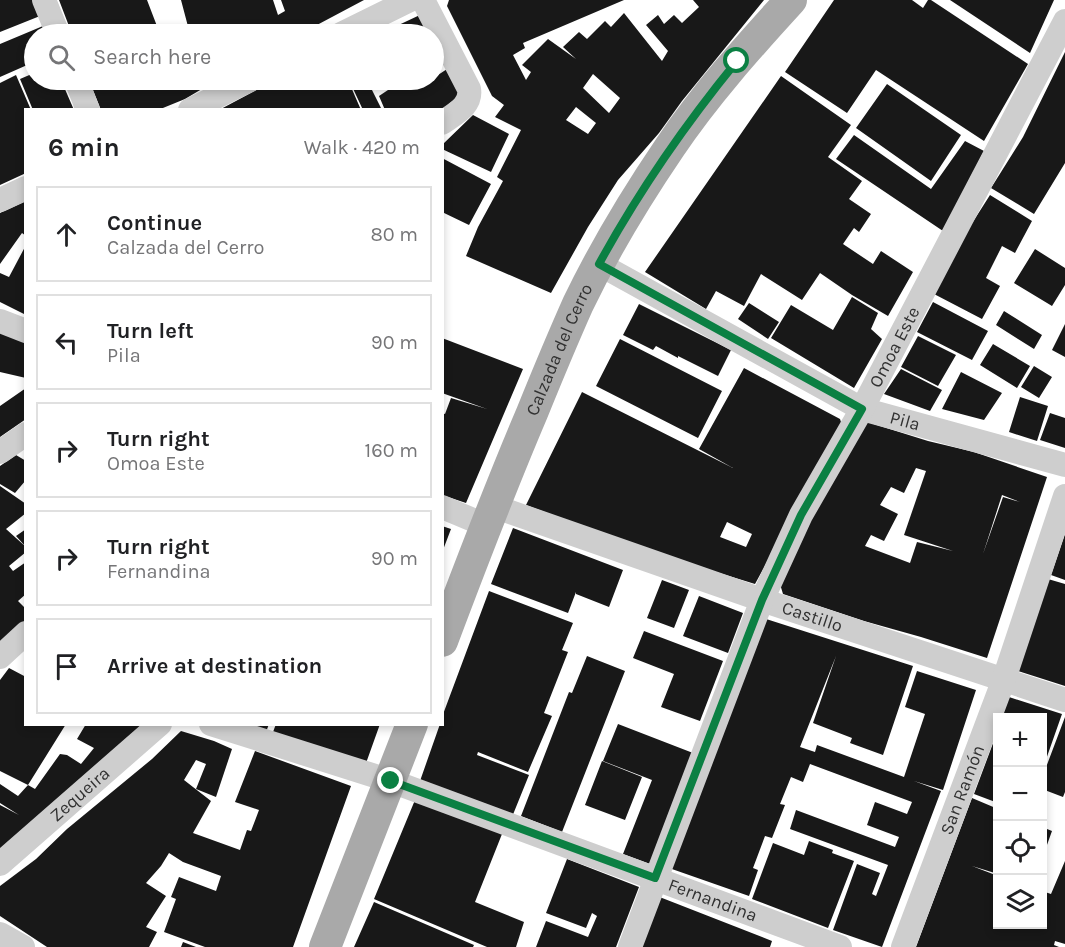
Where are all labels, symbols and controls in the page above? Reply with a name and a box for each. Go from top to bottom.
search box [24,24,444,90]
icon: search [45,41,78,74]
text: Search here [93,44,211,70]
route start [723,47,749,73]
text: 6 min [48,132,120,163]
text: Walk · 420 m [304,136,420,159]
text: Continue [107,210,202,236]
icon: ahead [50,218,83,251]
text: 80 m [370,223,418,246]
text: Calzada del Cerro [107,236,264,259]
street label: Calzada del Cerro [521,280,597,419]
street label: Omoa Este [864,303,925,391]
text: Turn left [107,318,194,344]
icon: left [50,326,83,359]
text: 90 m [371,331,418,354]
text: Pila [107,344,141,367]
street label: Pila [888,406,923,436]
text: Turn right [107,426,210,452]
icon: right [50,434,83,467]
text: 160 m [365,439,418,462]
text: Omoa Este [107,452,205,475]
text: Turn right [107,534,210,560]
icon: right [50,542,83,575]
text: 90 m [371,547,418,570]
text: Fernandina [107,560,210,583]
street label: Castillo [779,596,846,637]
icon: arrive [50,650,83,683]
text: Arrive at destination [107,653,322,679]
map controls [993,713,1047,929]
button: + [993,713,1047,767]
street label: San Ramón [935,742,989,838]
street label: Zequeira [45,762,114,826]
route end [377,767,403,793]
button: − [993,767,1047,821]
button: locate [993,821,1047,875]
street label: Fernandina [665,874,760,926]
button: layers [993,875,1047,929]

